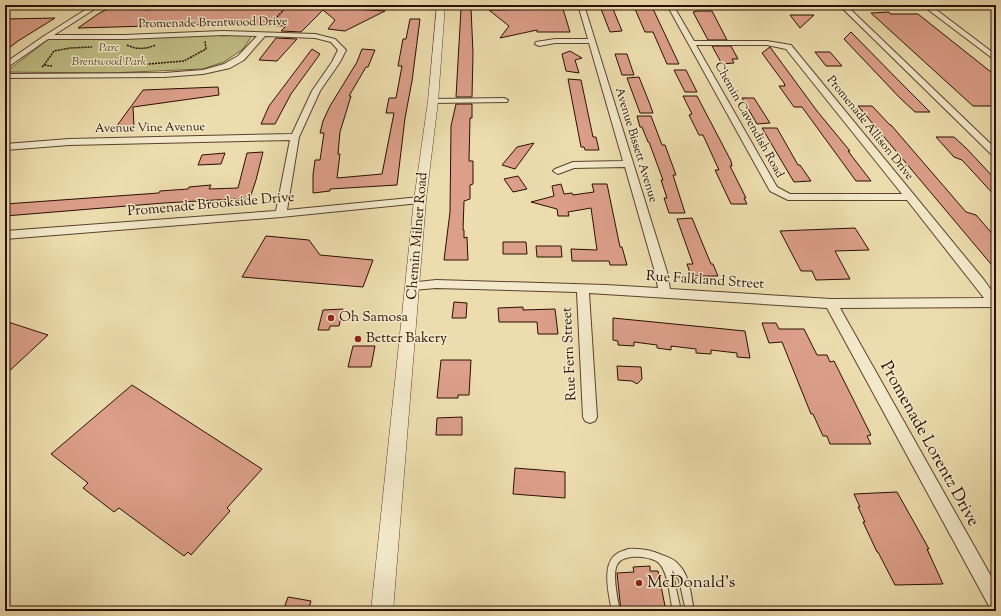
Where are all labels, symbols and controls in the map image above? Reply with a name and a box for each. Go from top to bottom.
street label: Promenade Brentwood Drive [138,13,288,33]
park label: Parc Brentwood Park [72,39,147,71]
street label: Chemin Cavendish Road [710,59,788,181]
street label: Promenade Allison Drive [822,72,918,184]
street label: Avenue Bissett Avenue [610,85,662,205]
street label: Avenue Vine Avenue [95,118,206,138]
street label: Chemin Milner Road [402,171,434,301]
street label: Promenade Brookside Drive [127,188,295,222]
street label: Rue Falkland Street [645,267,765,295]
street label: Rue Fern Street [558,306,582,401]
place label: Oh Samosa [339,308,409,328]
marker: Oh Samosa [326,313,336,323]
place label: Better Bakery [366,329,447,349]
marker: Better Bakery [353,334,363,344]
street label: Promenade Lorentz Drive [873,357,985,531]
place label: McDonald's [647,571,736,595]
marker: McDonald's [634,578,644,588]

